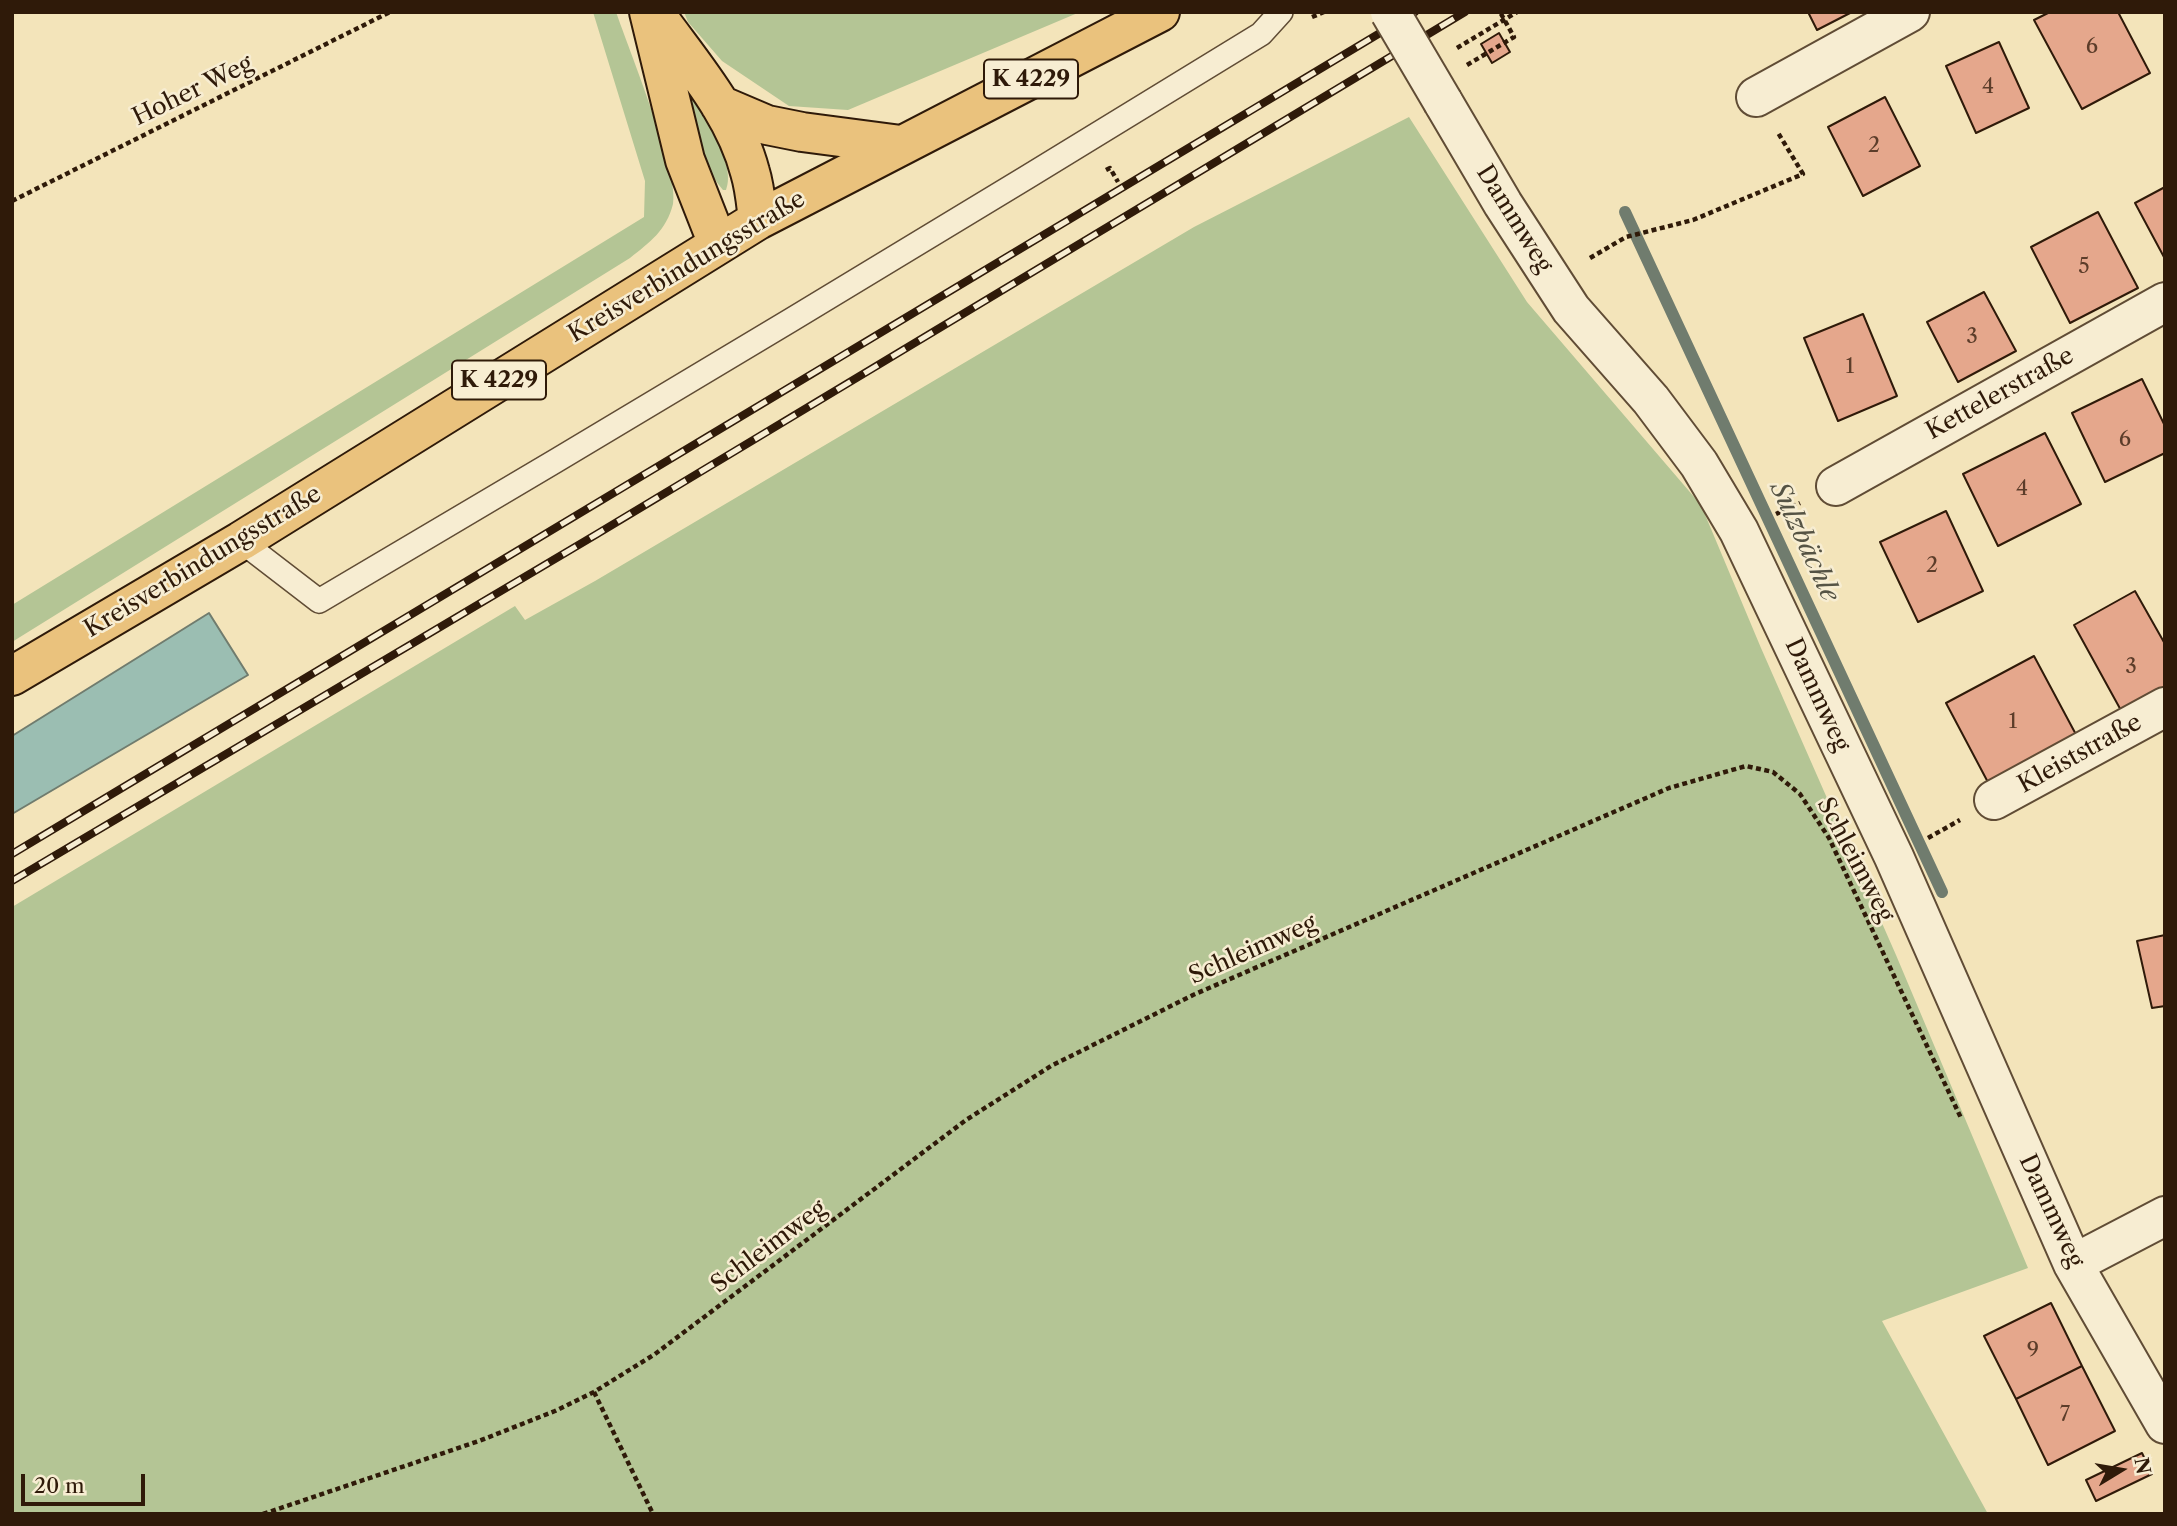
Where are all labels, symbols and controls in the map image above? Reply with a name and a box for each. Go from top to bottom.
house number: 6 [2086,34,2098,60]
street label: Hoher Weg [128,50,258,132]
road number: K 4229 [984,60,1078,99]
house number: 4 [1982,74,1994,100]
house number: 2 [1868,133,1880,159]
street label: Dammweg [1470,160,1558,278]
street label: Kreisverbindungsstraße [563,185,811,349]
house number: 5 [2078,254,2090,280]
house number: 3 [1966,324,1978,350]
street label: Kettelerstraße [1921,342,2079,446]
house number: 1 [1846,354,1854,380]
road number: K 4229 [452,360,546,400]
house number: 6 [2119,427,2131,453]
house number: 4 [2016,476,2028,502]
water label: Sulzbächle [1763,477,1845,607]
street label: Kreisverbindungsstraße [79,480,327,644]
house number: 2 [1926,553,1938,579]
street label: Dammweg [1778,634,1856,756]
house number: 3 [2125,654,2137,680]
street label: Kleiststraße [2013,708,2147,800]
house number: 1 [2009,709,2017,735]
street label: Schleimweg [1810,793,1900,927]
street label: Schleimweg [1185,909,1321,991]
street label: Dammweg [2012,1150,2090,1272]
street label: Schleimweg [706,1194,832,1300]
house number: 9 [2027,1338,2039,1364]
house number: 7 [2060,1402,2070,1428]
north arrow [2086,1435,2156,1505]
text: N [2129,1456,2155,1476]
scale bar [24,1460,149,1504]
text: 20 m [34,1473,85,1498]

